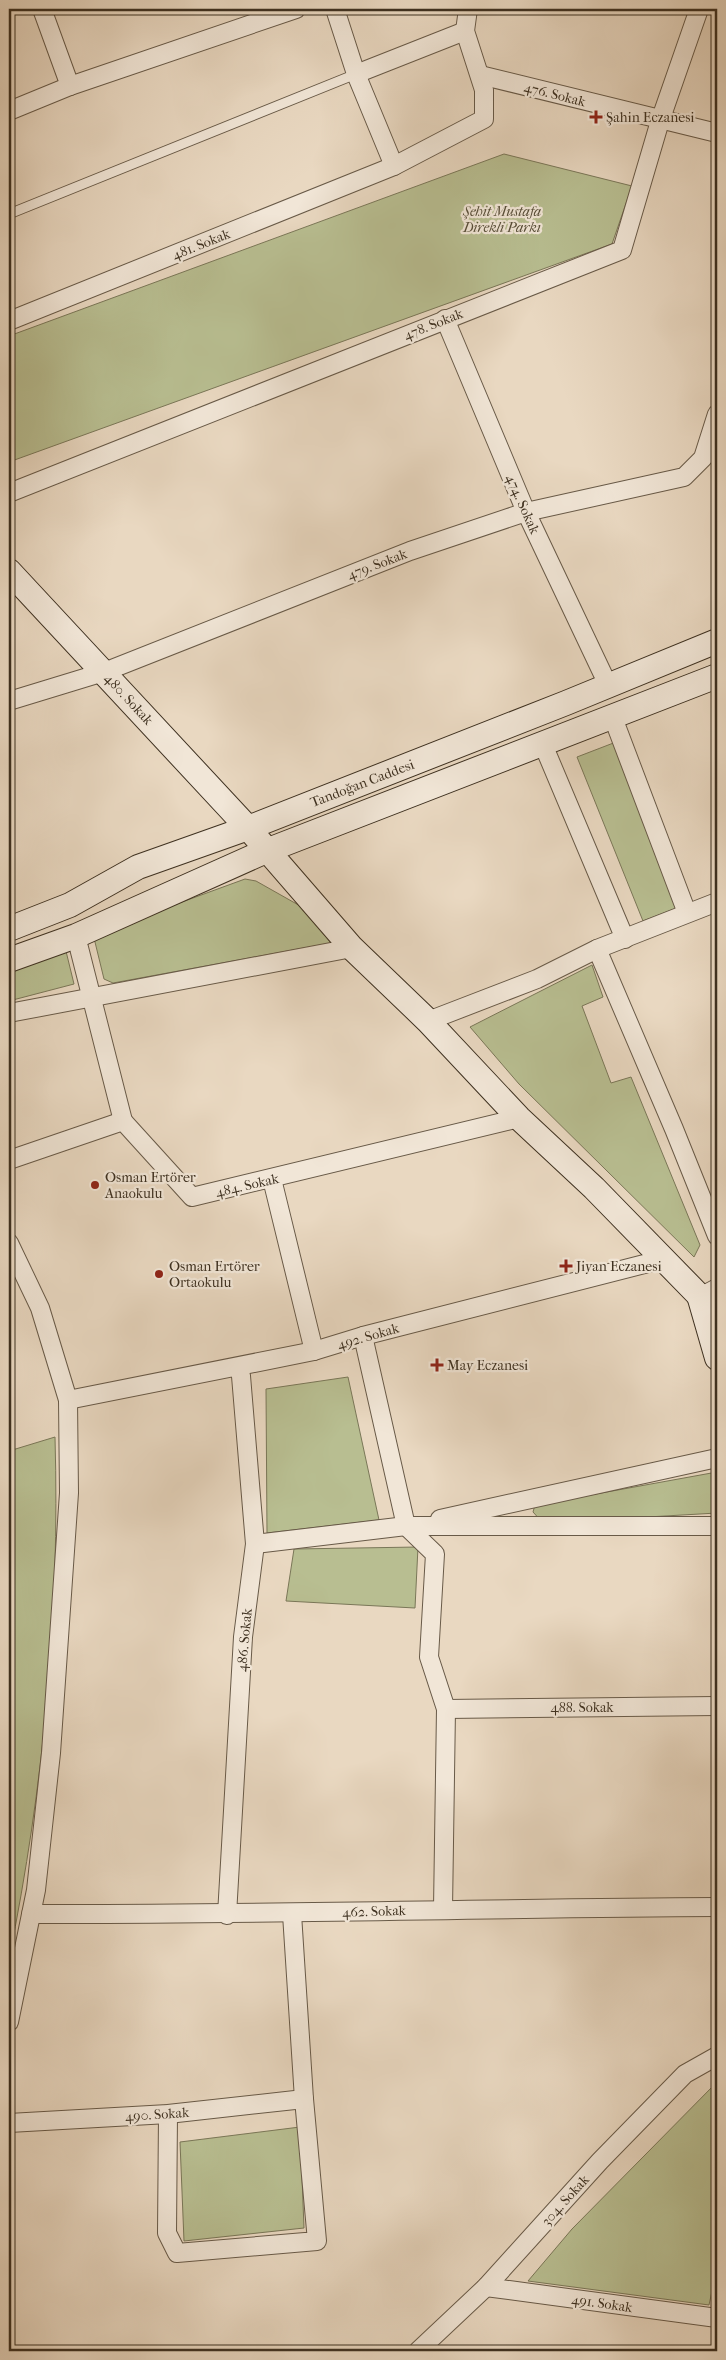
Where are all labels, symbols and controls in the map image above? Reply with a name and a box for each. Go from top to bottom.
street label: 476. Sokak [522,79,588,111]
place label: Şahin Eczanesi [606,109,695,126]
marker: Şahin Eczanesi [590,111,602,123]
park label: Şehit Mustafa Direkli Parkı [462,203,541,236]
street label: 481. Sokak [170,225,233,264]
street label: 478. Sokak [401,305,466,344]
street label: 474. Sokak [502,472,544,537]
street label: 479. Sokak [345,545,410,584]
street label: 480. Sokak [101,670,157,729]
street label: Tandoğan Caddesi [308,756,417,811]
place label: Osman Ertörer Anaokulu [104,1169,196,1202]
street label: 484. Sokak [214,1170,281,1201]
marker: Osman Ertörer Anaokulu [89,1179,101,1191]
place label: Osman Ertörer Ortaokulu [169,1258,260,1291]
place label: Jiyan Eczanesi [575,1258,662,1275]
marker: Jiyan Eczanesi [560,1260,572,1272]
marker: Osman Ertörer Ortaokulu [153,1268,165,1280]
street label: 492. Sokak [335,1319,402,1353]
place label: May Eczanesi [447,1357,528,1374]
marker: May Eczanesi [431,1359,443,1371]
street label: 486. Sokak [233,1607,256,1672]
street label: 488. Sokak [550,1699,614,1716]
street label: 462. Sokak [342,1902,407,1921]
street label: 490. Sokak [124,2104,190,2125]
street label: 304. Sokak [538,2171,593,2229]
street label: 491. Sokak [570,2291,634,2316]

